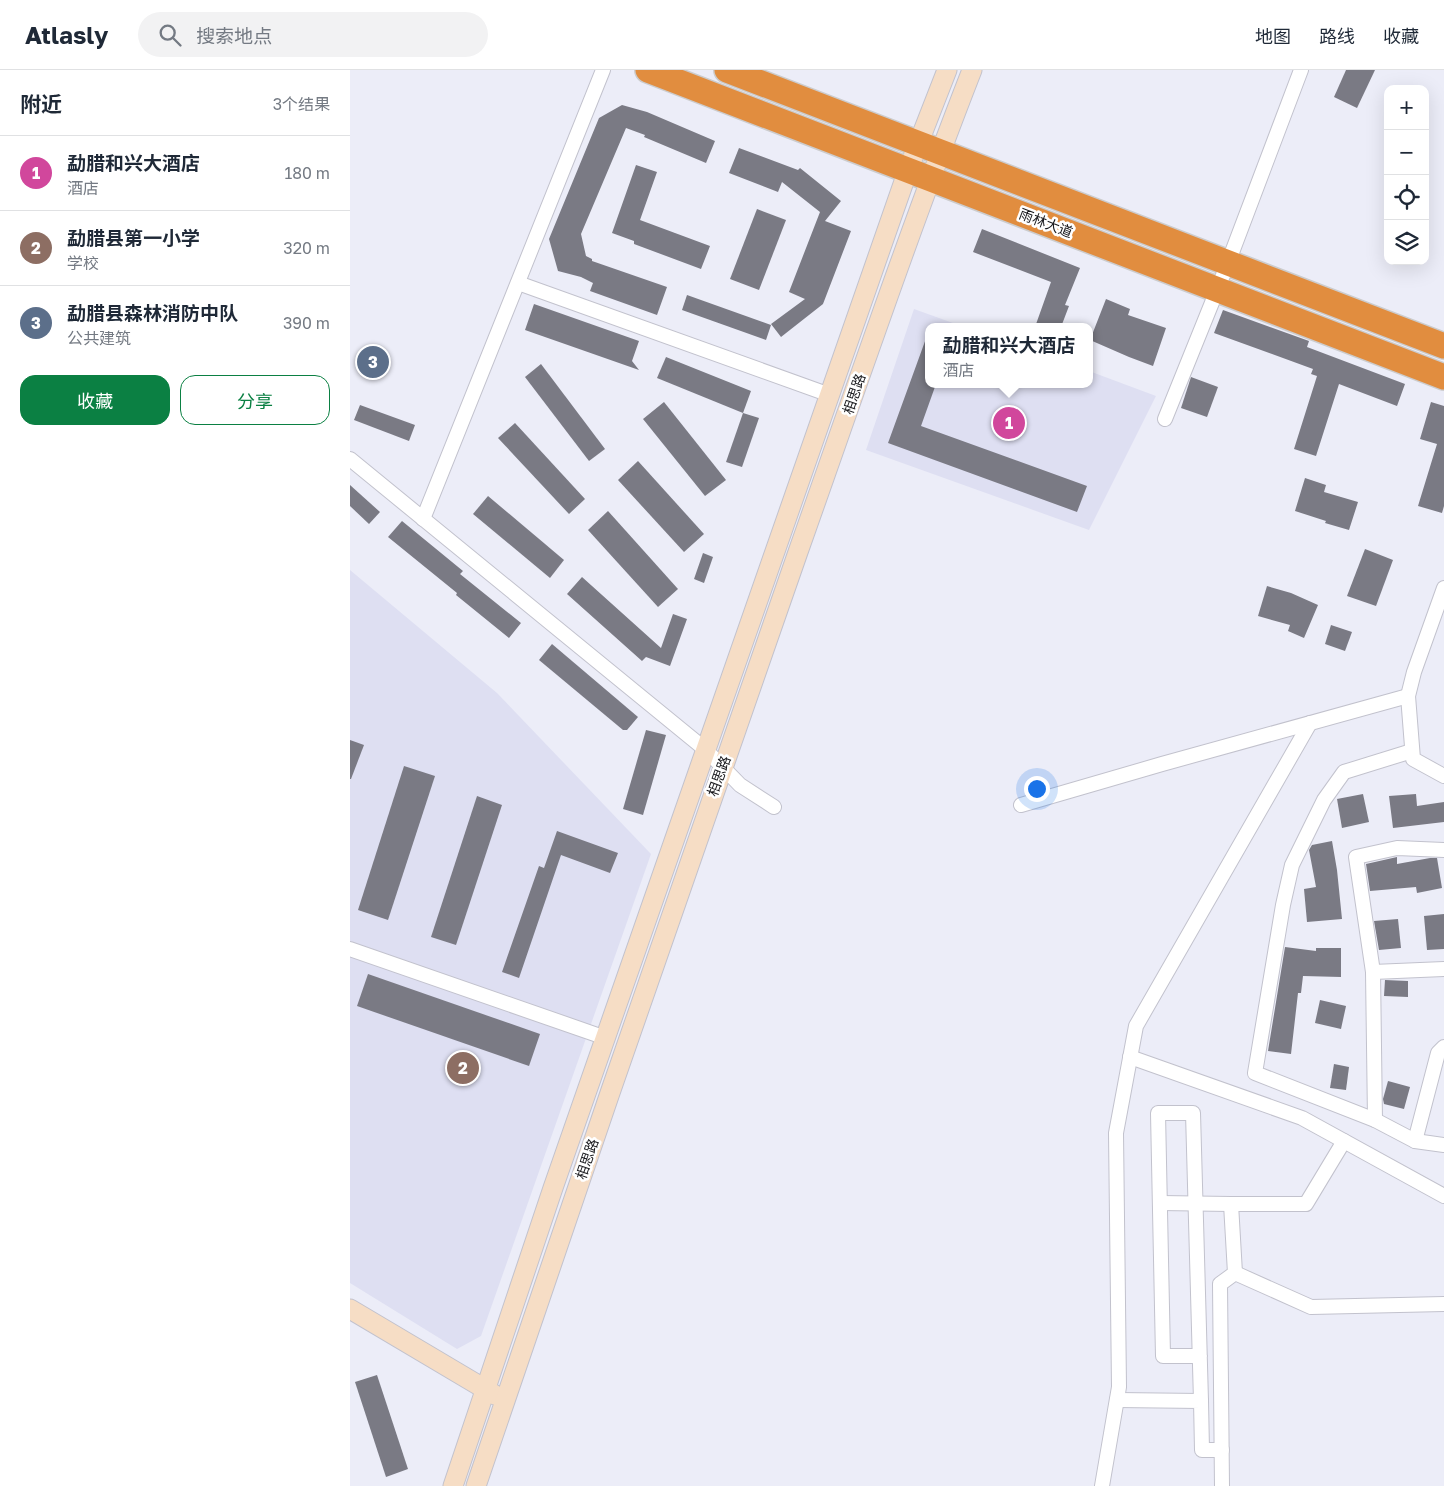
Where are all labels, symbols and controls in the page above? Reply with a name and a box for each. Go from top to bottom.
search box [138,12,488,57]
text: Atlasly [25,20,108,49]
icon: search [156,21,184,49]
text: 搜索地点 [196,24,272,47]
text: 地图 [1255,25,1291,47]
text: 路线 [1319,25,1355,47]
text: 收藏 [1383,25,1419,47]
map controls [1384,85,1429,265]
button: + [1384,85,1429,130]
text: 附近 [20,91,62,117]
text: 3个结果 [273,94,330,114]
button: − [1384,130,1429,175]
text: 勐腊和兴大酒店 [67,151,200,174]
text: 1 [32,163,40,183]
text: 180 m [284,163,330,183]
button: locate [1384,175,1429,220]
text: 酒店 [67,178,99,198]
street label: 雨林大道 [1017,205,1075,241]
button: layers [1384,220,1429,265]
text: 勐腊县第一小学 [67,226,200,249]
text: 2 [31,238,41,258]
text: 320 m [283,238,330,258]
text: 学校 [67,253,99,273]
text: 勐腊县森林消防中队 [67,301,238,324]
text: 3 [31,313,41,333]
text: 390 m [283,313,330,333]
popup [925,323,1093,388]
text: 公共建筑 [67,328,131,348]
text: 勐腊和兴大酒店 [942,333,1076,356]
pin: 3 [357,343,389,381]
text: 酒店 [942,360,975,380]
street label: 相思路 [839,371,868,416]
button: 收藏 [20,375,170,425]
button: 分享 [180,375,330,425]
pin: 1 [993,404,1025,442]
street label: 相思路 [703,753,734,798]
your location [1024,776,1050,802]
pin: 2 [447,1049,479,1087]
street label: 相思路 [572,1136,601,1181]

